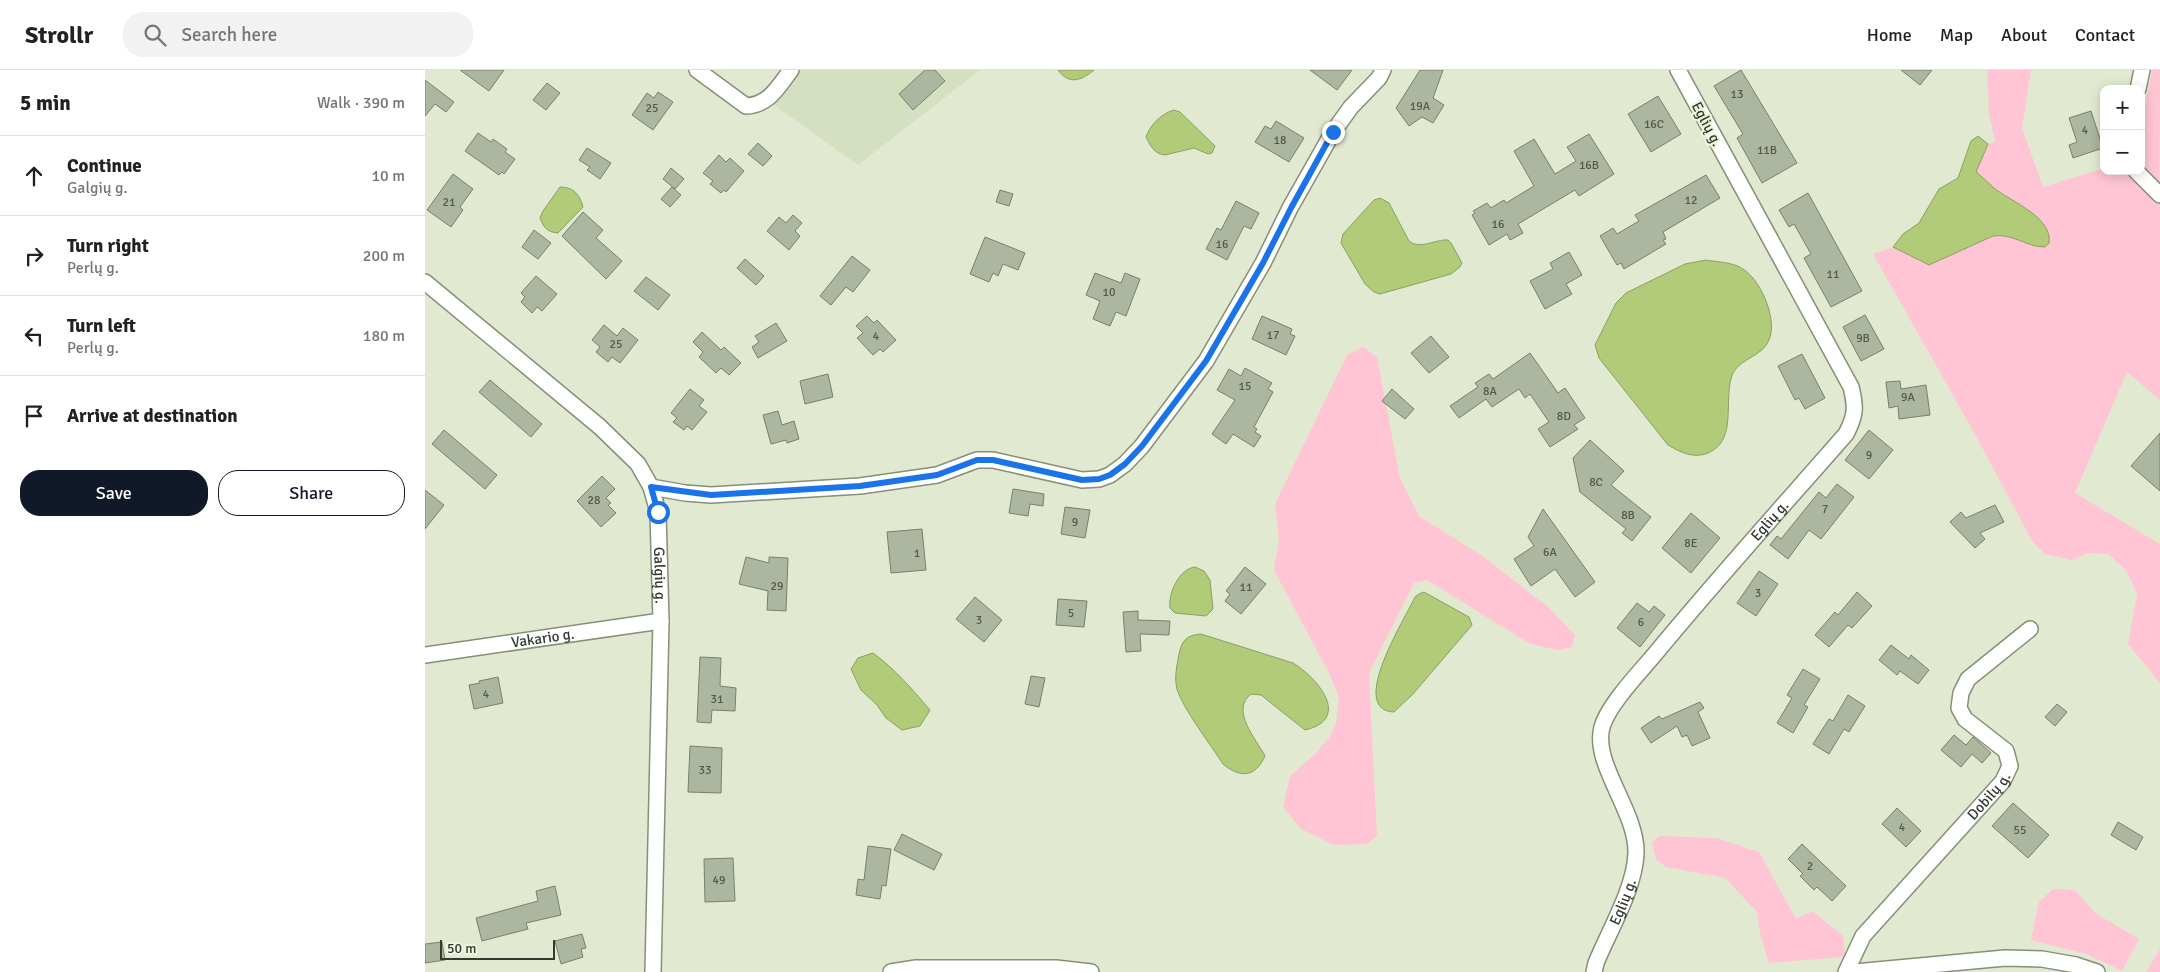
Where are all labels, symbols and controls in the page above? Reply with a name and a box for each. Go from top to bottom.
search box [123,12,473,57]
text: Strollr [25,20,93,50]
icon: search [141,21,169,49]
text: Search here [181,23,277,47]
text: Home [1867,24,1912,46]
text: Map [1940,24,1973,46]
text: About [2001,24,2047,46]
text: Contact [2075,24,2135,46]
map controls [2100,85,2145,175]
button: + [2100,85,2145,130]
house number: 13 [1731,87,1743,102]
text: 5 min [20,90,71,116]
text: Walk · 390 m [317,93,405,113]
house number: 19A [1410,99,1431,114]
street label: Eglių g. [1688,99,1726,149]
house number: 25 [646,101,658,116]
house number: 16C [1644,117,1664,132]
route end [1322,121,1345,144]
house number: 4 [2082,123,2089,138]
button: − [2100,130,2145,175]
house number: 18 [1274,133,1286,148]
house number: 11B [1757,143,1777,158]
text: Continue [67,154,142,178]
house number: 16B [1579,158,1599,173]
icon: ahead [20,162,48,190]
text: 10 m [371,166,405,186]
text: Galgių g. [67,178,128,198]
house number: 12 [1685,193,1697,208]
house number: 21 [443,195,455,210]
house number: 16 [1492,217,1504,232]
text: Turn right [67,234,149,258]
house number: 16 [1216,237,1228,252]
icon: right [20,242,48,270]
text: 200 m [363,246,405,266]
text: Perlų g. [67,258,119,278]
house number: 11 [1827,267,1839,282]
house number: 10 [1103,285,1115,300]
text: Turn left [67,314,136,338]
icon: left [20,322,48,350]
text: 180 m [363,326,405,346]
house number: 17 [1267,328,1279,343]
house number: 4 [873,329,880,344]
house number: 9B [1856,331,1870,346]
house number: 25 [610,337,622,352]
text: Perlų g. [67,338,119,358]
house number: 15 [1239,379,1251,394]
house number: 8A [1483,384,1498,399]
house number: 9A [1901,390,1916,405]
icon: arrive [20,402,48,430]
text: Arrive at destination [67,404,238,428]
house number: 8D [1557,409,1571,424]
house number: 9 [1866,448,1872,463]
button: Save [20,470,208,516]
button: Share [218,470,405,516]
house number: 8C [1589,475,1603,490]
house number: 28 [588,493,600,508]
street label: Eglių g. [1747,497,1792,545]
route start [647,501,670,524]
house number: 7 [1822,502,1828,517]
house number: 8B [1621,508,1635,523]
house number: 9 [1072,515,1078,530]
house number: 8E [1684,536,1698,551]
house number: 6A [1543,545,1558,560]
house number: 1 [914,546,920,561]
street label: Galgių g. [650,547,670,604]
house number: 29 [771,579,783,594]
house number: 11 [1240,580,1252,595]
house number: 3 [1755,586,1761,601]
house number: 5 [1068,606,1074,621]
house number: 3 [976,613,982,628]
house number: 6 [1638,615,1644,630]
street label: Vakario g. [510,625,576,651]
house number: 4 [483,687,490,702]
house number: 31 [711,692,723,707]
house number: 33 [699,763,711,778]
street label: Dobilų g. [1963,770,2015,824]
house number: 4 [1899,820,1906,835]
house number: 55 [2014,823,2026,838]
house number: 2 [1807,859,1813,874]
house number: 49 [713,873,725,888]
street label: Eglių g. [1606,877,1640,928]
scale bar [440,937,555,960]
text: 50 m [447,940,476,957]

